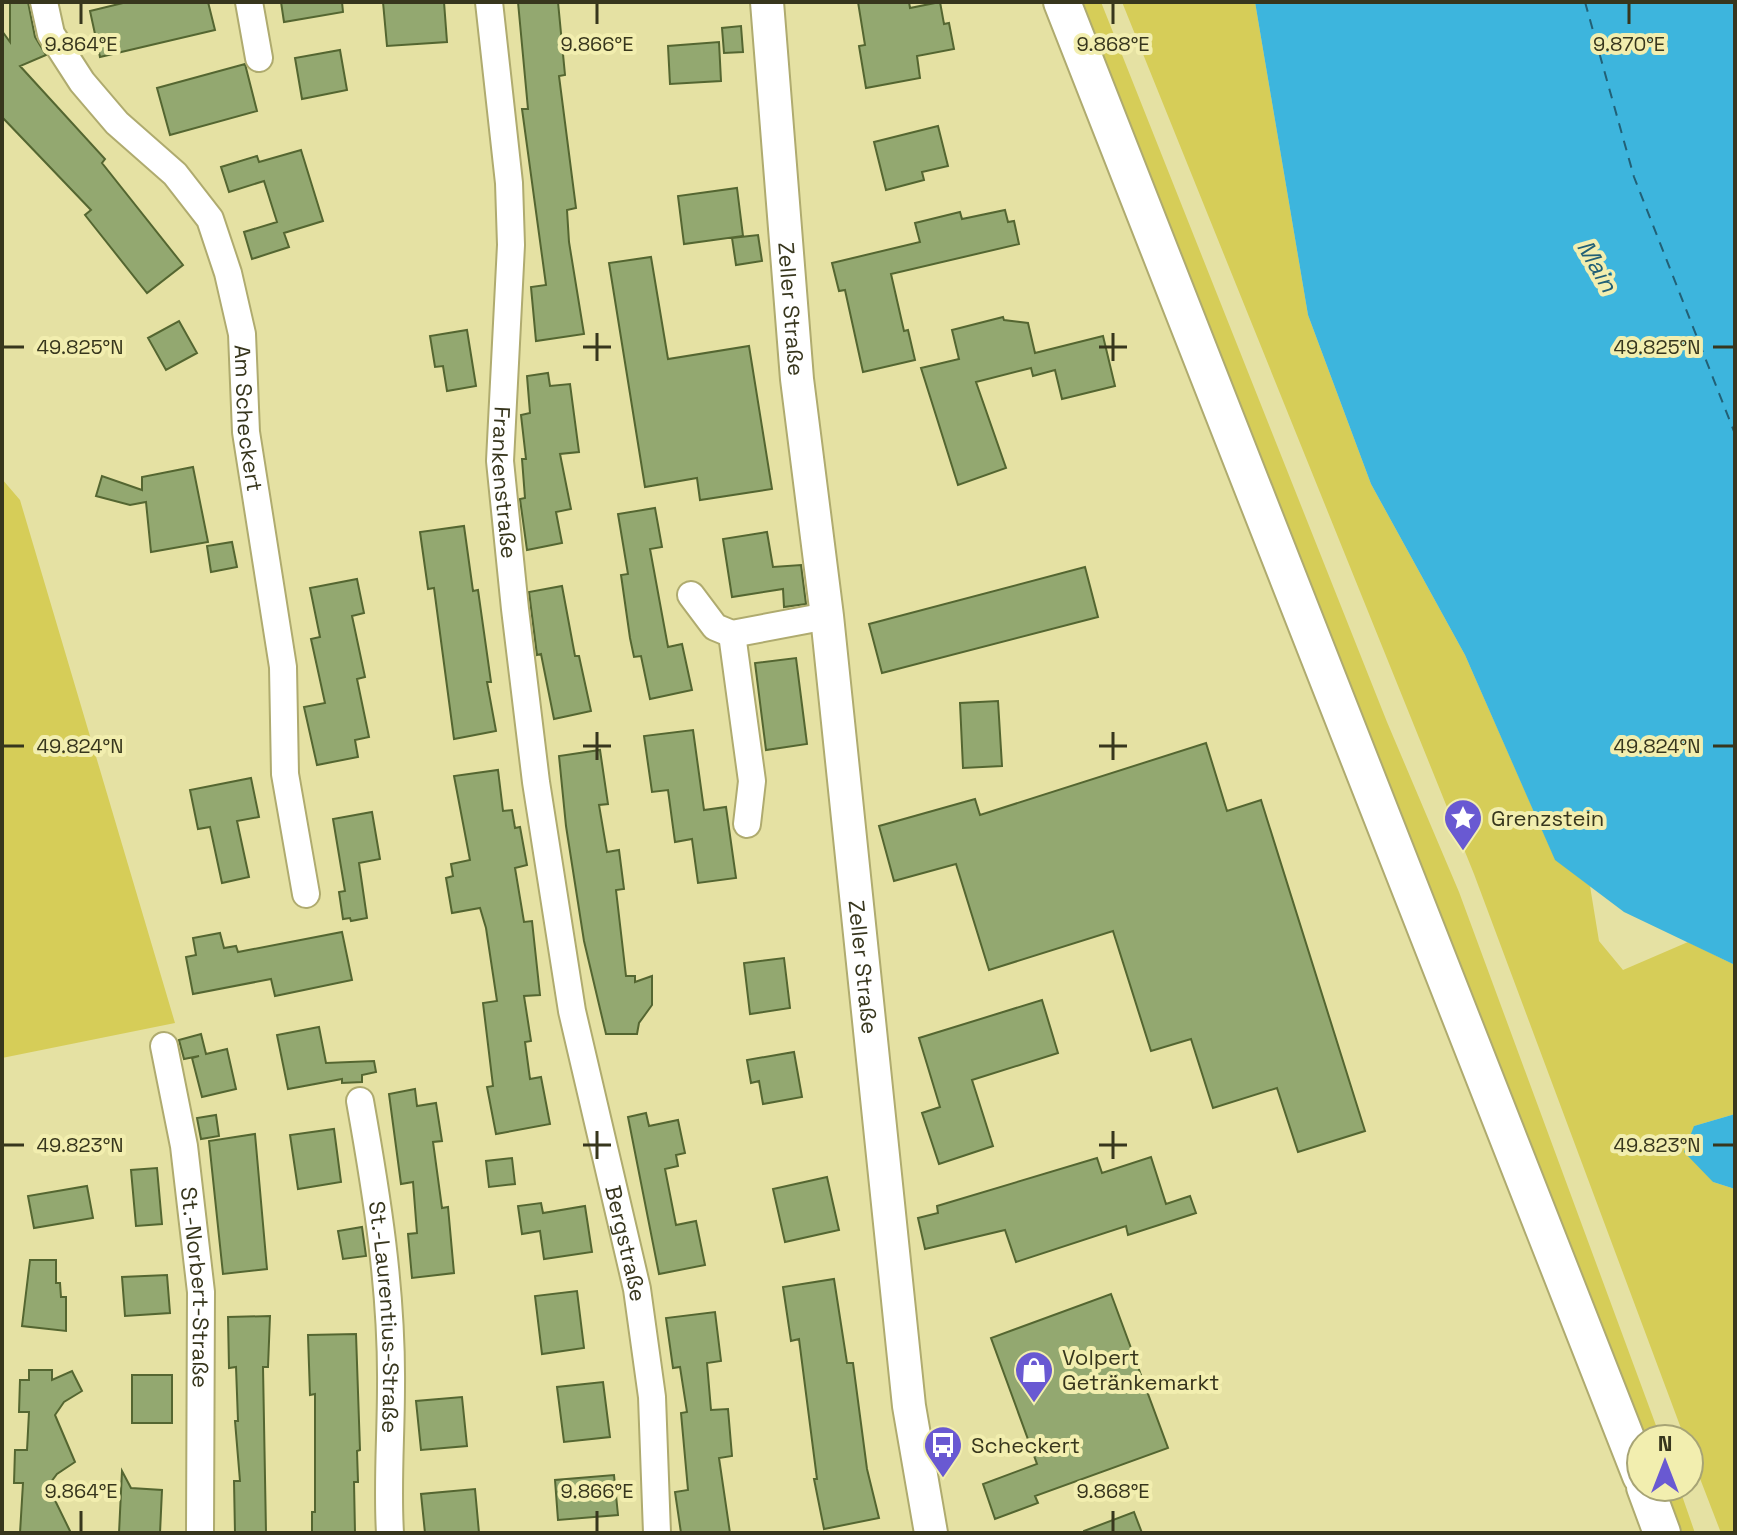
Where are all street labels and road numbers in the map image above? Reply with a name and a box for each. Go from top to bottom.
street label: Zeller Straße [772,241,811,377]
street label: Am Scheckert [228,344,269,494]
street label: Frankenstraße [486,406,524,560]
street label: Zeller Straße [843,899,884,1035]
street label: Bergstraße [599,1183,653,1303]
street label: St.-Norbert-Straße [175,1185,215,1388]
street label: St.-Laurentius-Straße [363,1199,405,1434]

